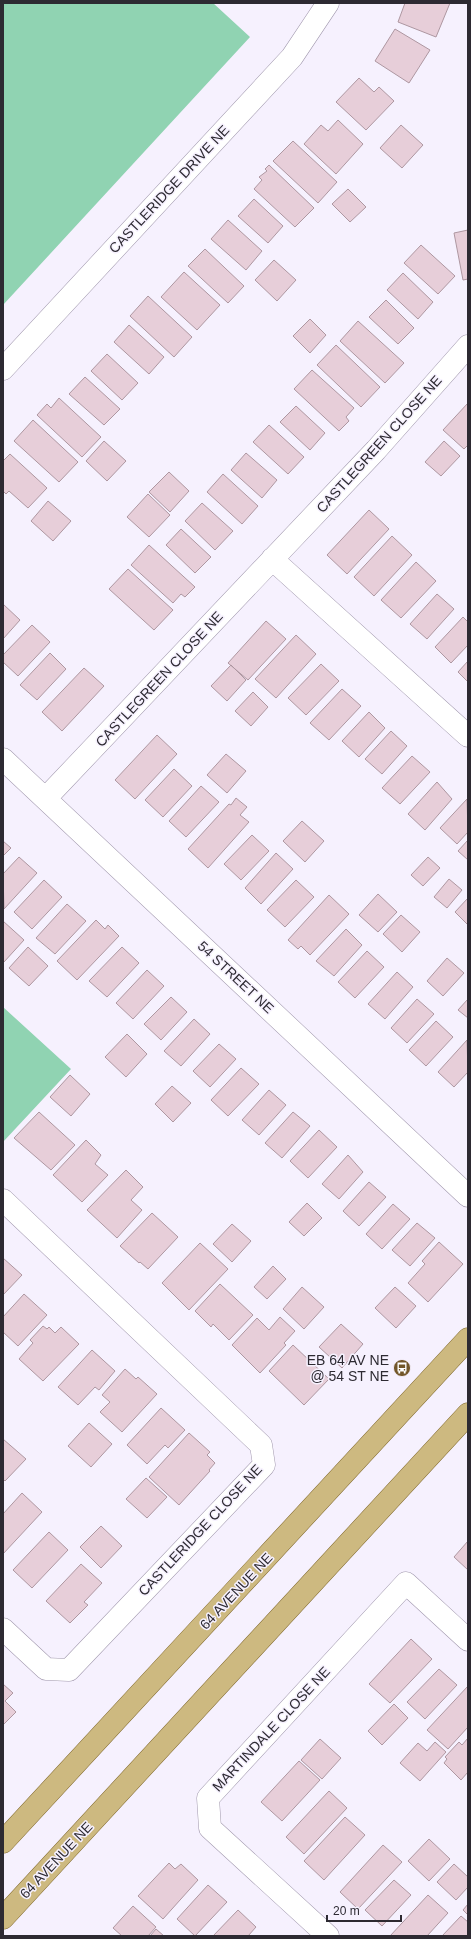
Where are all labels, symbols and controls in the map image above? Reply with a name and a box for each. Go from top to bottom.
street label: CASTLERIDGE DRIVE NE [106,122,232,256]
street label: CASTLEGREEN CLOSE NE [313,372,445,516]
street label: CASTLEGREEN CLOSE NE [92,608,226,750]
street label: 54 STREET NE [195,938,277,1016]
place label: EB 64 AV NE @ 54 ST NE [307,1352,389,1384]
bus stop icon: EB 64 AV NE @ 54 ST NE [392,1358,412,1378]
street label: CASTLERIDGE CLOSE NE [135,1461,265,1599]
street label: 64 AVENUE NE [197,1550,275,1632]
street label: MARTINDALE CLOSE NE [209,1663,333,1795]
street label: 64 AVENUE NE [17,1819,95,1901]
scale bar [327,1897,401,1923]
text: 20 m [333,1904,360,1918]

